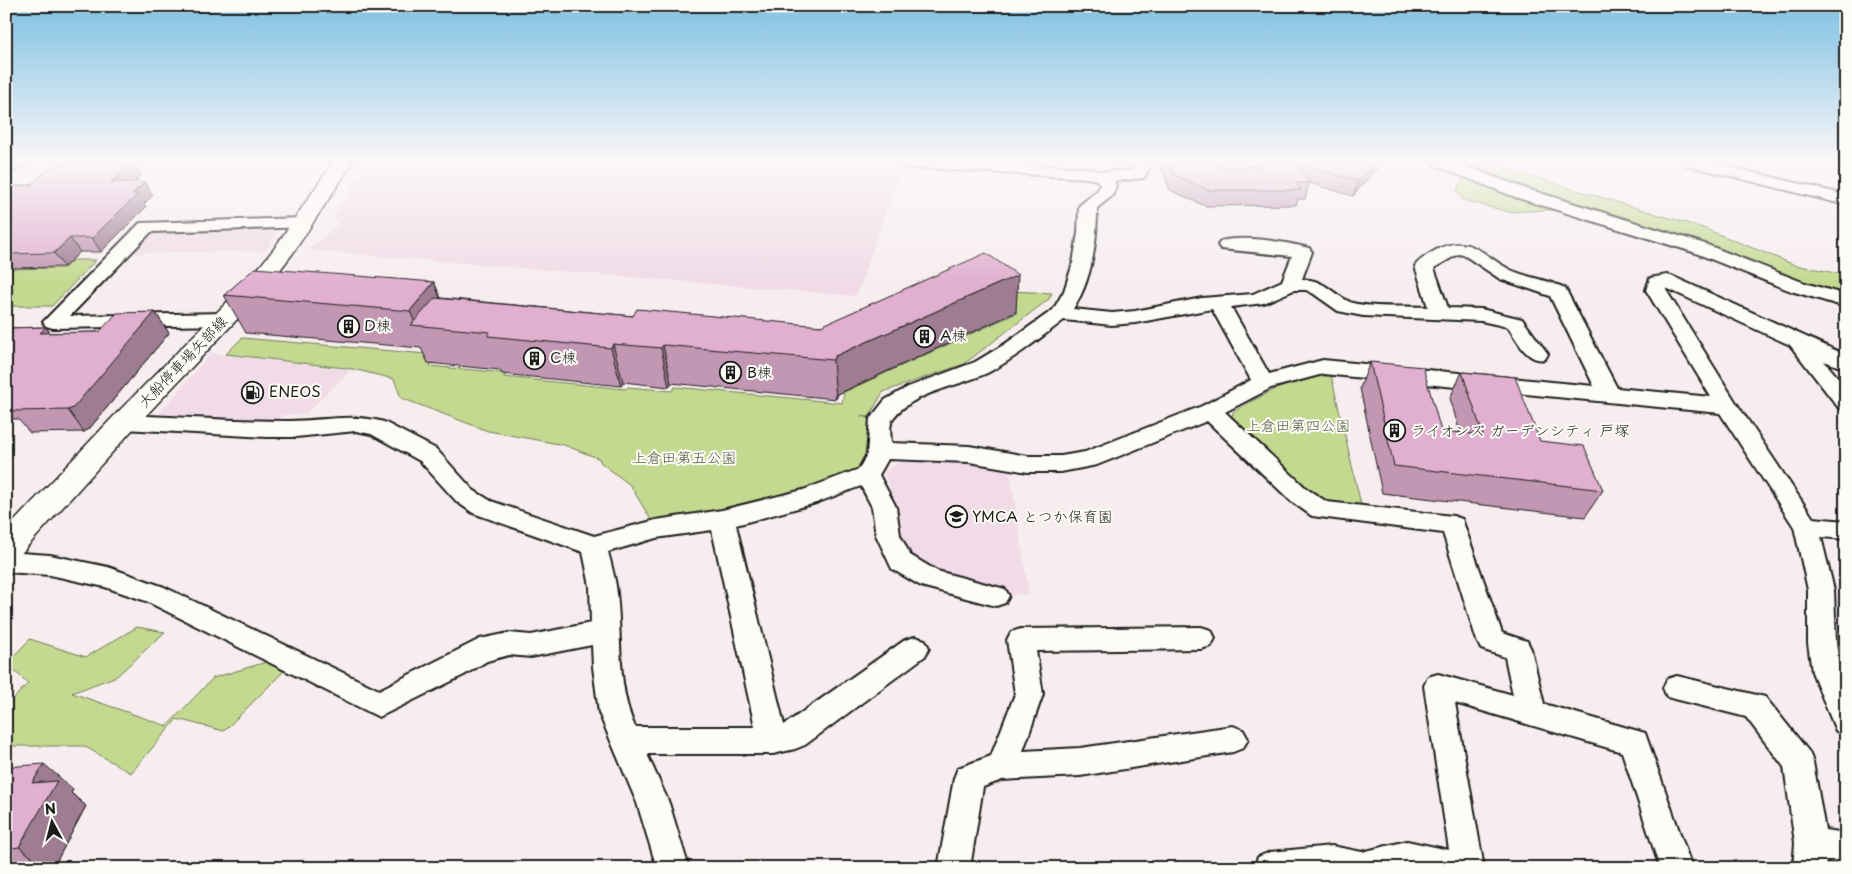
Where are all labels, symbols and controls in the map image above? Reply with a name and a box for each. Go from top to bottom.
street label: 大船停車場矢部線 [132,310,232,412]
place label: D棟 [364,313,391,336]
building icon: D棟 [336,314,360,338]
place label: A棟 [940,323,967,346]
building icon: A棟 [912,324,936,348]
place label: C棟 [550,345,577,368]
building icon: C棟 [522,346,546,370]
place label: B棟 [747,360,772,383]
building icon: B棟 [719,361,743,385]
place label: ENEOS [269,379,321,402]
fuel station icon: ENEOS [241,380,265,404]
park label: 上倉田第四公園 [1245,413,1351,436]
place label: ライオンズ ガーデンシティ 戸塚 [1411,418,1630,441]
building icon: ライオンズ ガーデンシティ 戸塚 [1383,419,1407,443]
park label: 上倉田第五公園 [631,445,737,468]
place label: YMCA とつか保育園 [972,504,1113,527]
school or university icon: YMCA とつか保育園 [944,505,968,529]
north arrow [28,796,78,846]
text: N [44,798,57,820]

